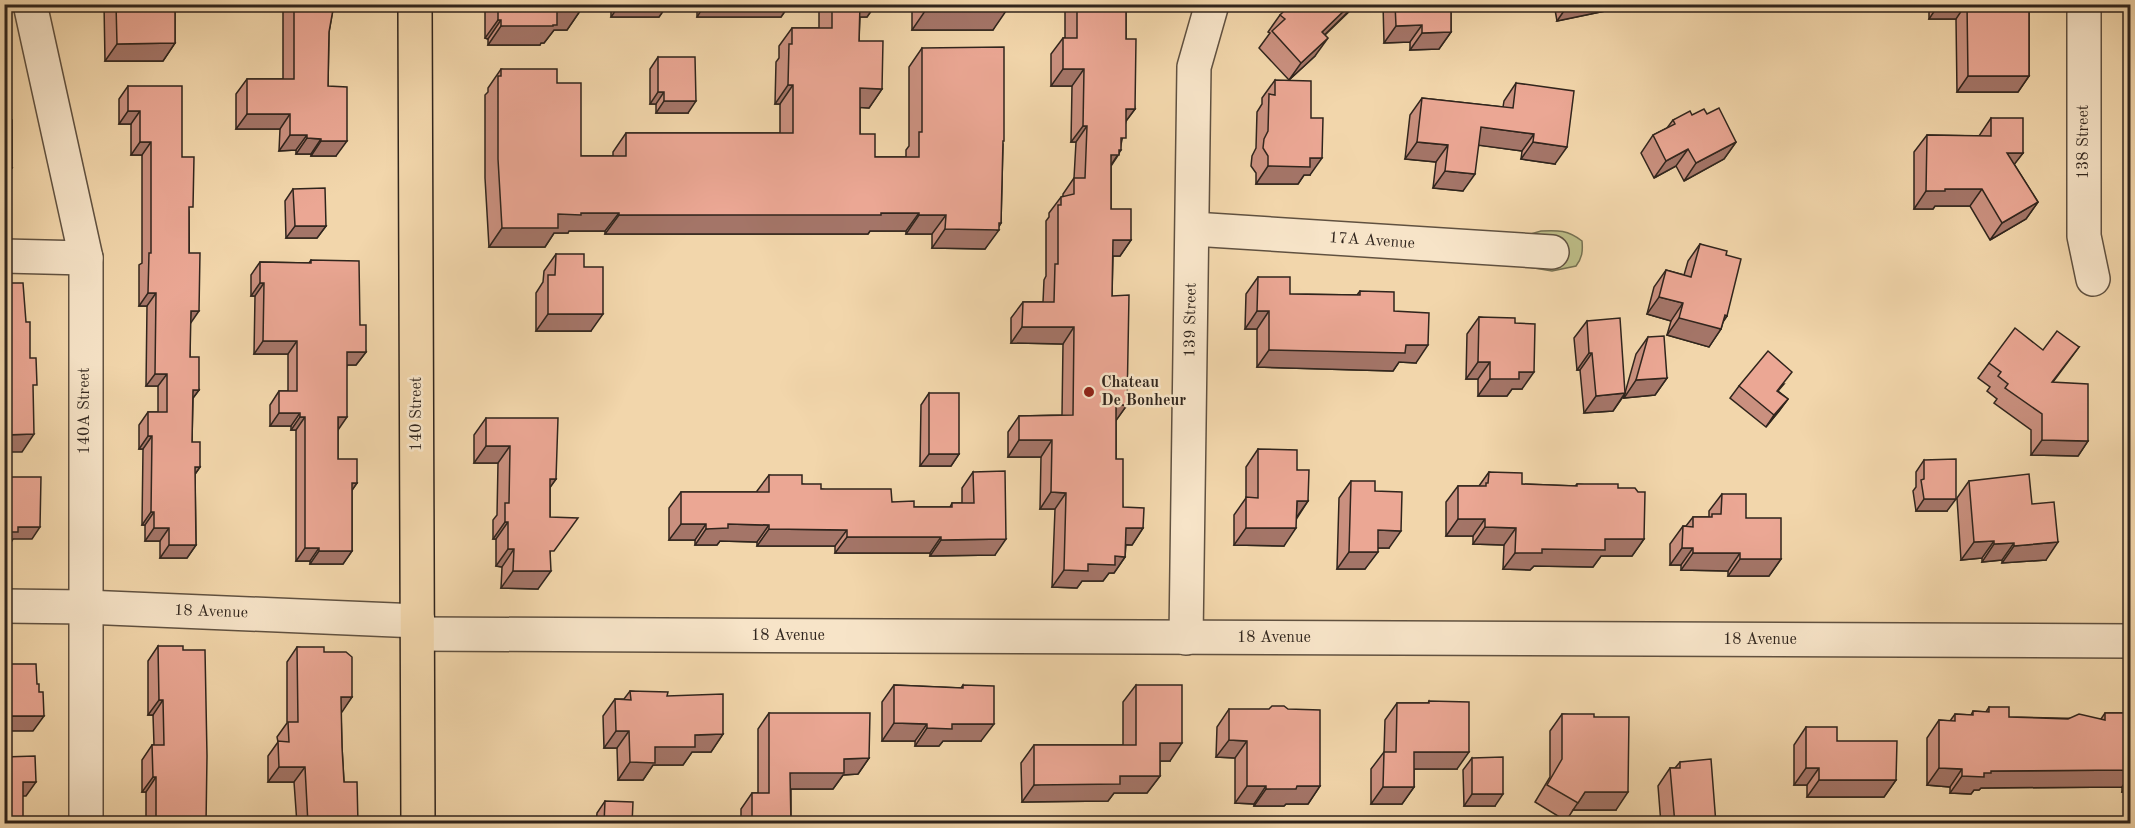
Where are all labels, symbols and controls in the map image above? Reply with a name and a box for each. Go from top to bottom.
street label: 138 Street [2076,104,2092,179]
street label: 17A Avenue [1328,230,1416,252]
street label: 139 Street [1182,282,1200,358]
street label: 140A Street [77,367,93,454]
place label: Chateau De Bonheur [1101,375,1186,409]
street label: 140 Street [409,376,425,451]
marker: Chateau De Bonheur [1082,385,1096,399]
street label: 18 Avenue [174,603,248,621]
street label: 18 Avenue [751,628,825,644]
street label: 18 Avenue [1237,630,1311,646]
street label: 18 Avenue [1723,632,1797,648]

